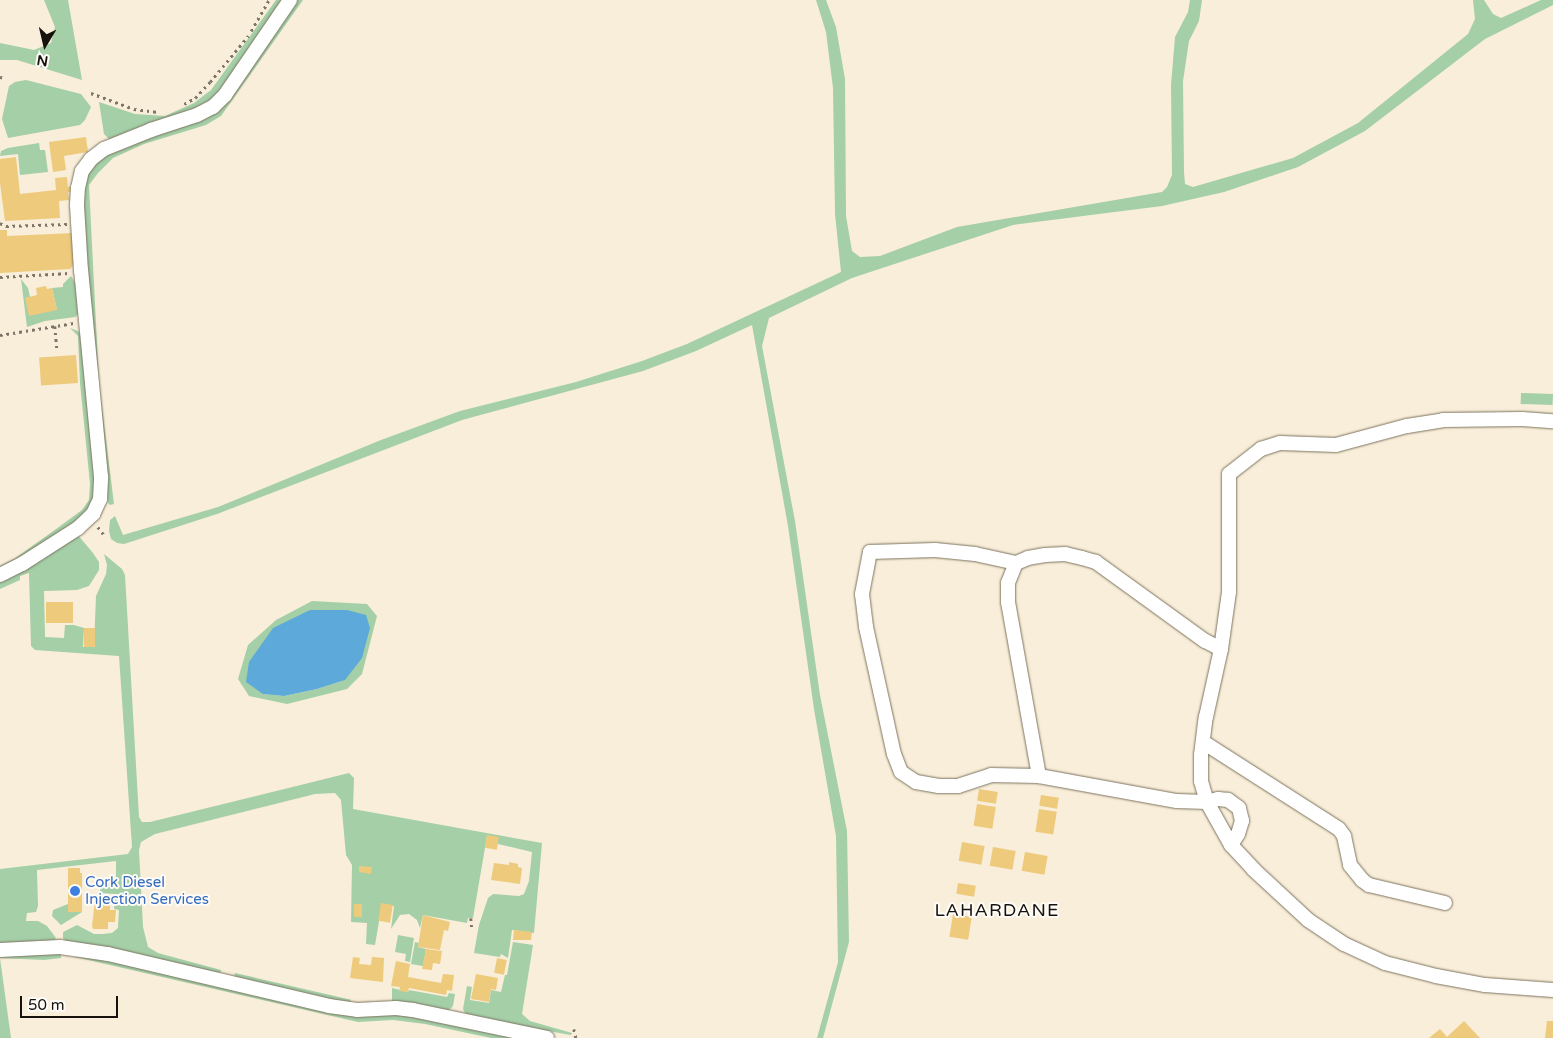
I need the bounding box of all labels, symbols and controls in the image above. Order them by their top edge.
north arrow [20,20,70,70]
text: N [36,51,49,70]
place label: Cork Diesel Injection Services [85,873,209,908]
marker: Cork Diesel Injection Services [69,885,81,897]
district label: LAHARDANE [933,899,1061,921]
scale bar [22,986,120,1018]
text: 50 m [28,996,65,1014]

